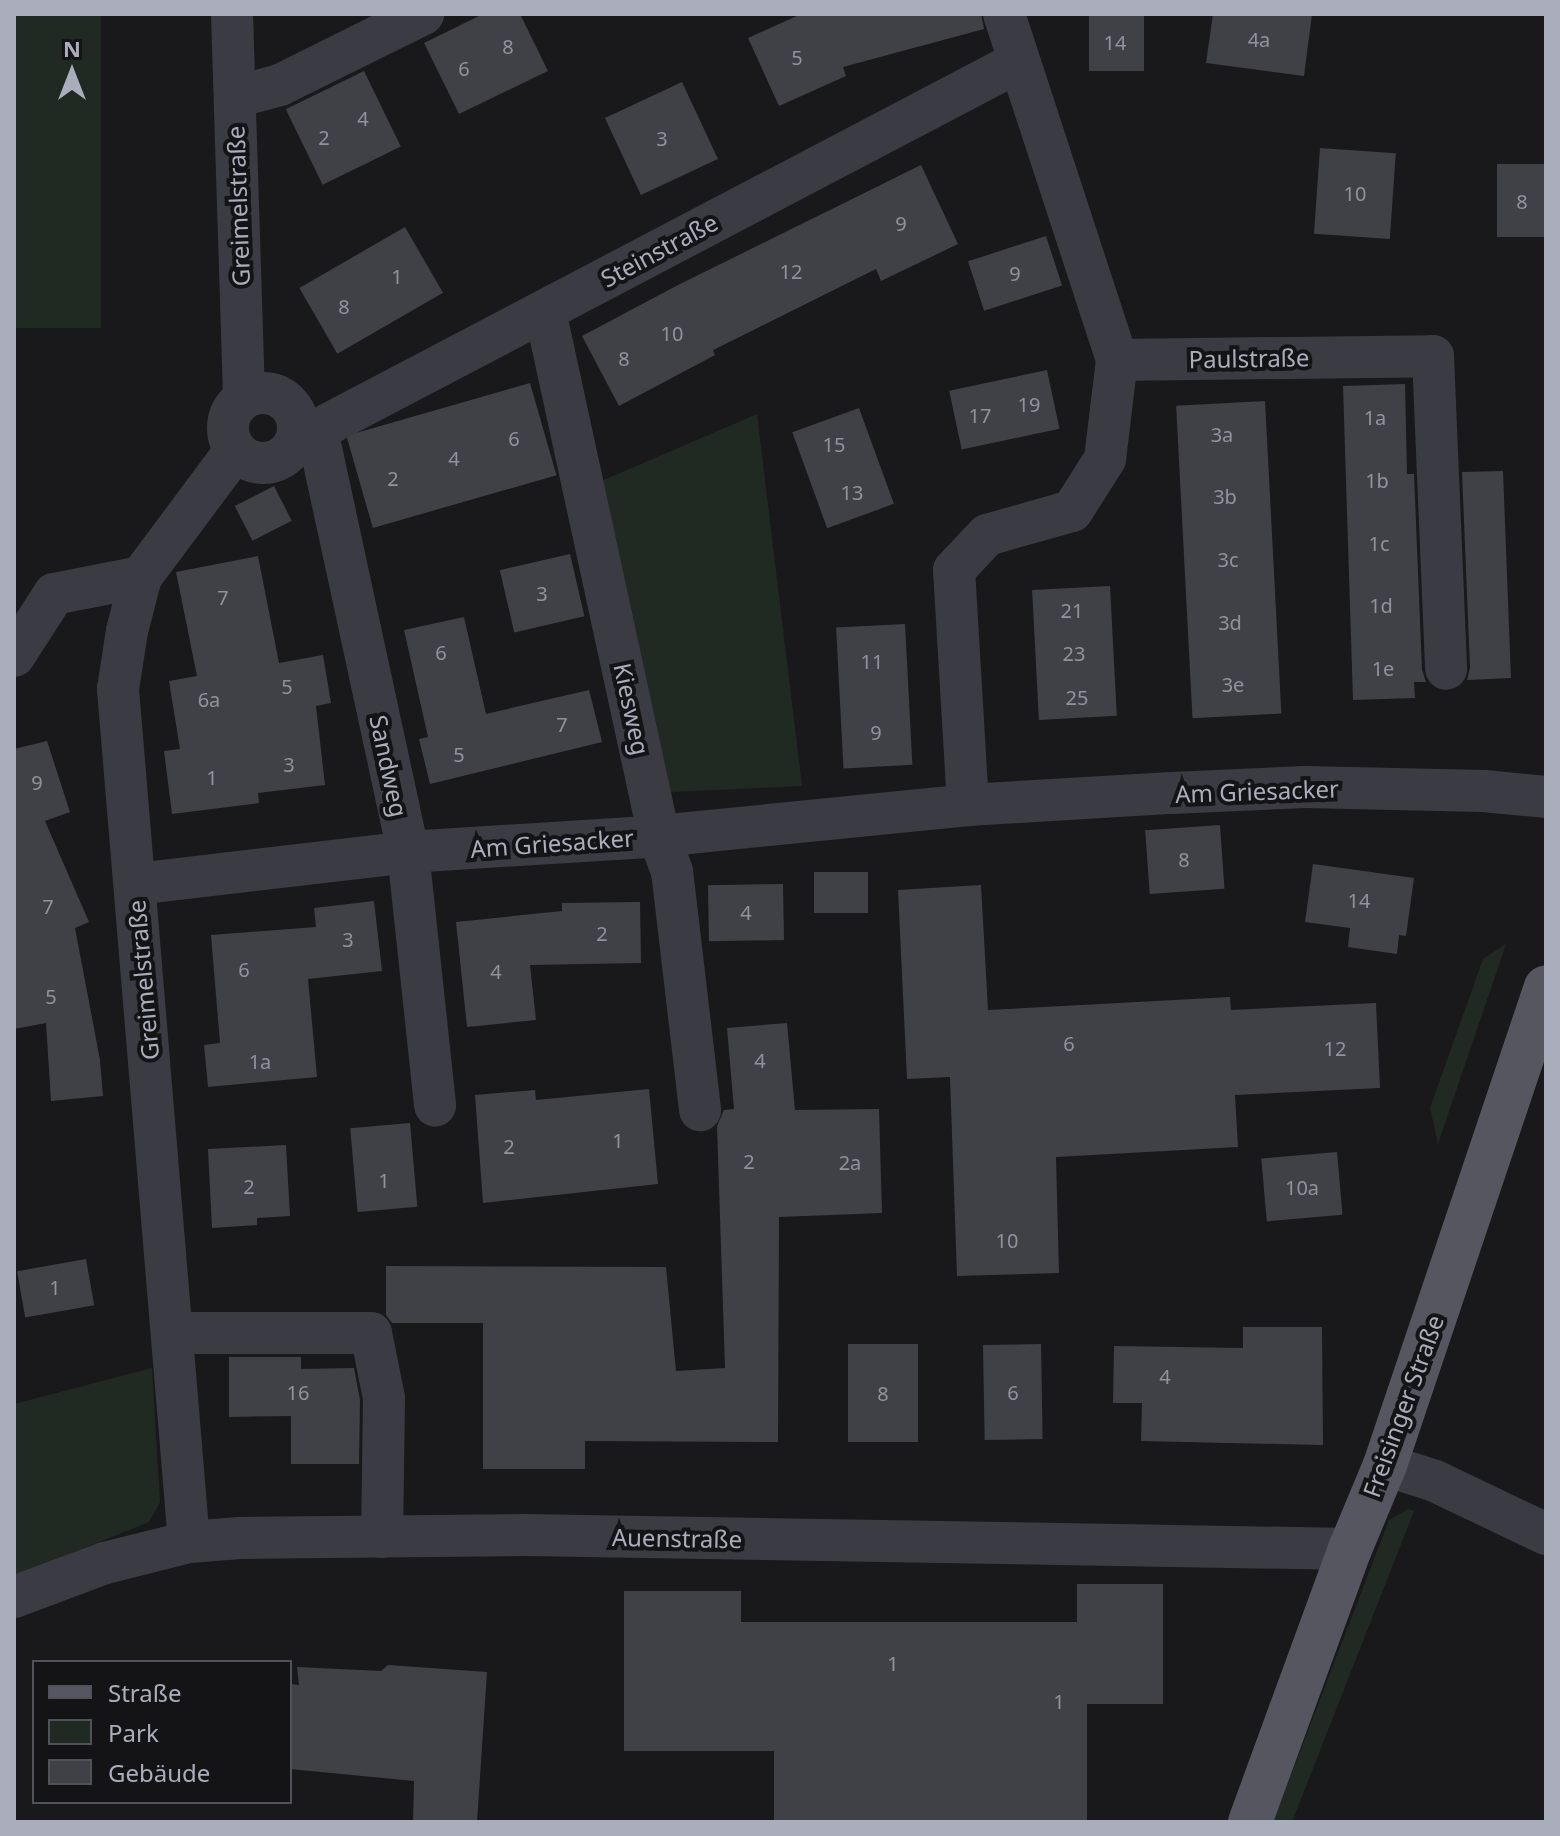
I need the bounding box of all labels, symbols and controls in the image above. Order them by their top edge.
house number: 4a [1248,27,1270,51]
house number: 14 [1104,30,1126,54]
north arrow [32,32,112,112]
text: N [63,33,81,63]
house number: 8 [502,34,514,58]
house number: 5 [791,45,803,69]
house number: 6 [458,56,470,80]
house number: 4 [357,106,369,130]
street label: Greimelstraße [221,125,255,287]
house number: 2 [318,125,330,149]
house number: 3 [656,126,668,150]
house number: 10 [1344,181,1366,205]
house number: 8 [1516,189,1528,213]
street label: Steinstraße [596,207,722,293]
house number: 9 [895,211,907,235]
house number: 12 [780,259,802,283]
house number: 9 [1009,261,1021,285]
house number: 1 [391,264,403,288]
house number: 8 [338,294,350,318]
house number: 10 [661,321,683,345]
street label: Paulstraße [1188,343,1310,373]
house number: 8 [618,346,630,370]
house number: 19 [1018,392,1040,416]
house number: 17 [969,403,991,427]
house number: 1a [1364,405,1386,429]
house number: 3a [1211,422,1233,446]
house number: 6 [508,426,520,450]
house number: 15 [823,432,845,456]
house number: 4 [448,446,460,470]
house number: 2 [387,466,399,490]
house number: 1b [1365,468,1389,492]
house number: 13 [841,480,863,504]
house number: 3b [1213,484,1237,508]
house number: 1c [1368,531,1390,555]
house number: 3c [1217,547,1239,571]
house number: 3 [536,581,548,605]
house number: 7 [217,585,229,609]
house number: 1d [1369,593,1393,617]
house number: 21 [1061,598,1083,622]
house number: 3d [1218,610,1242,634]
house number: 6 [435,640,447,664]
house number: 23 [1063,641,1085,665]
house number: 11 [861,649,883,673]
house number: 1e [1372,656,1394,680]
street label: Kiesweg [608,660,656,758]
house number: 3e [1222,672,1244,696]
house number: 5 [281,674,293,698]
house number: 25 [1066,685,1088,709]
house number: 6a [198,687,220,711]
street label: Sandweg [364,712,414,820]
house number: 7 [556,712,568,736]
house number: 9 [870,720,882,744]
house number: 5 [453,742,465,766]
house number: 3 [283,752,295,776]
house number: 1 [206,765,218,789]
house number: 9 [31,770,43,794]
street label: Am Griesacker [1175,774,1339,808]
street label: Am Griesacker [469,823,635,863]
house number: 8 [1178,847,1190,871]
house number: 14 [1348,888,1370,912]
house number: 7 [42,894,54,918]
street label: Greimelstraße [122,899,164,1061]
house number: 4 [740,900,752,924]
house number: 2 [596,921,608,945]
house number: 3 [342,927,354,951]
house number: 6 [238,957,250,981]
house number: 4 [490,959,502,983]
house number: 5 [45,984,57,1008]
house number: 6 [1063,1031,1075,1055]
house number: 12 [1324,1036,1346,1060]
house number: 4 [754,1048,766,1072]
house number: 1a [249,1049,271,1073]
house number: 1 [612,1128,624,1152]
house number: 2 [503,1134,515,1158]
house number: 2 [743,1149,755,1173]
house number: 2a [839,1150,861,1174]
house number: 1 [378,1168,390,1192]
house number: 2 [243,1174,255,1198]
house number: 10a [1285,1175,1319,1199]
house number: 10 [996,1228,1018,1252]
house number: 1 [49,1275,61,1299]
street label: Freisinger Straße [1357,1311,1449,1501]
house number: 4 [1159,1364,1171,1388]
house number: 16 [287,1380,309,1404]
house number: 6 [1007,1380,1019,1404]
house number: 8 [877,1381,889,1405]
street label: Auenstraße [612,1522,742,1554]
house number: 1 [887,1651,899,1675]
legend [32,1660,292,1804]
text: Straße [108,1676,181,1709]
house number: 1 [1053,1689,1065,1713]
text: Park [108,1716,159,1749]
text: Gebäude [108,1756,210,1789]

